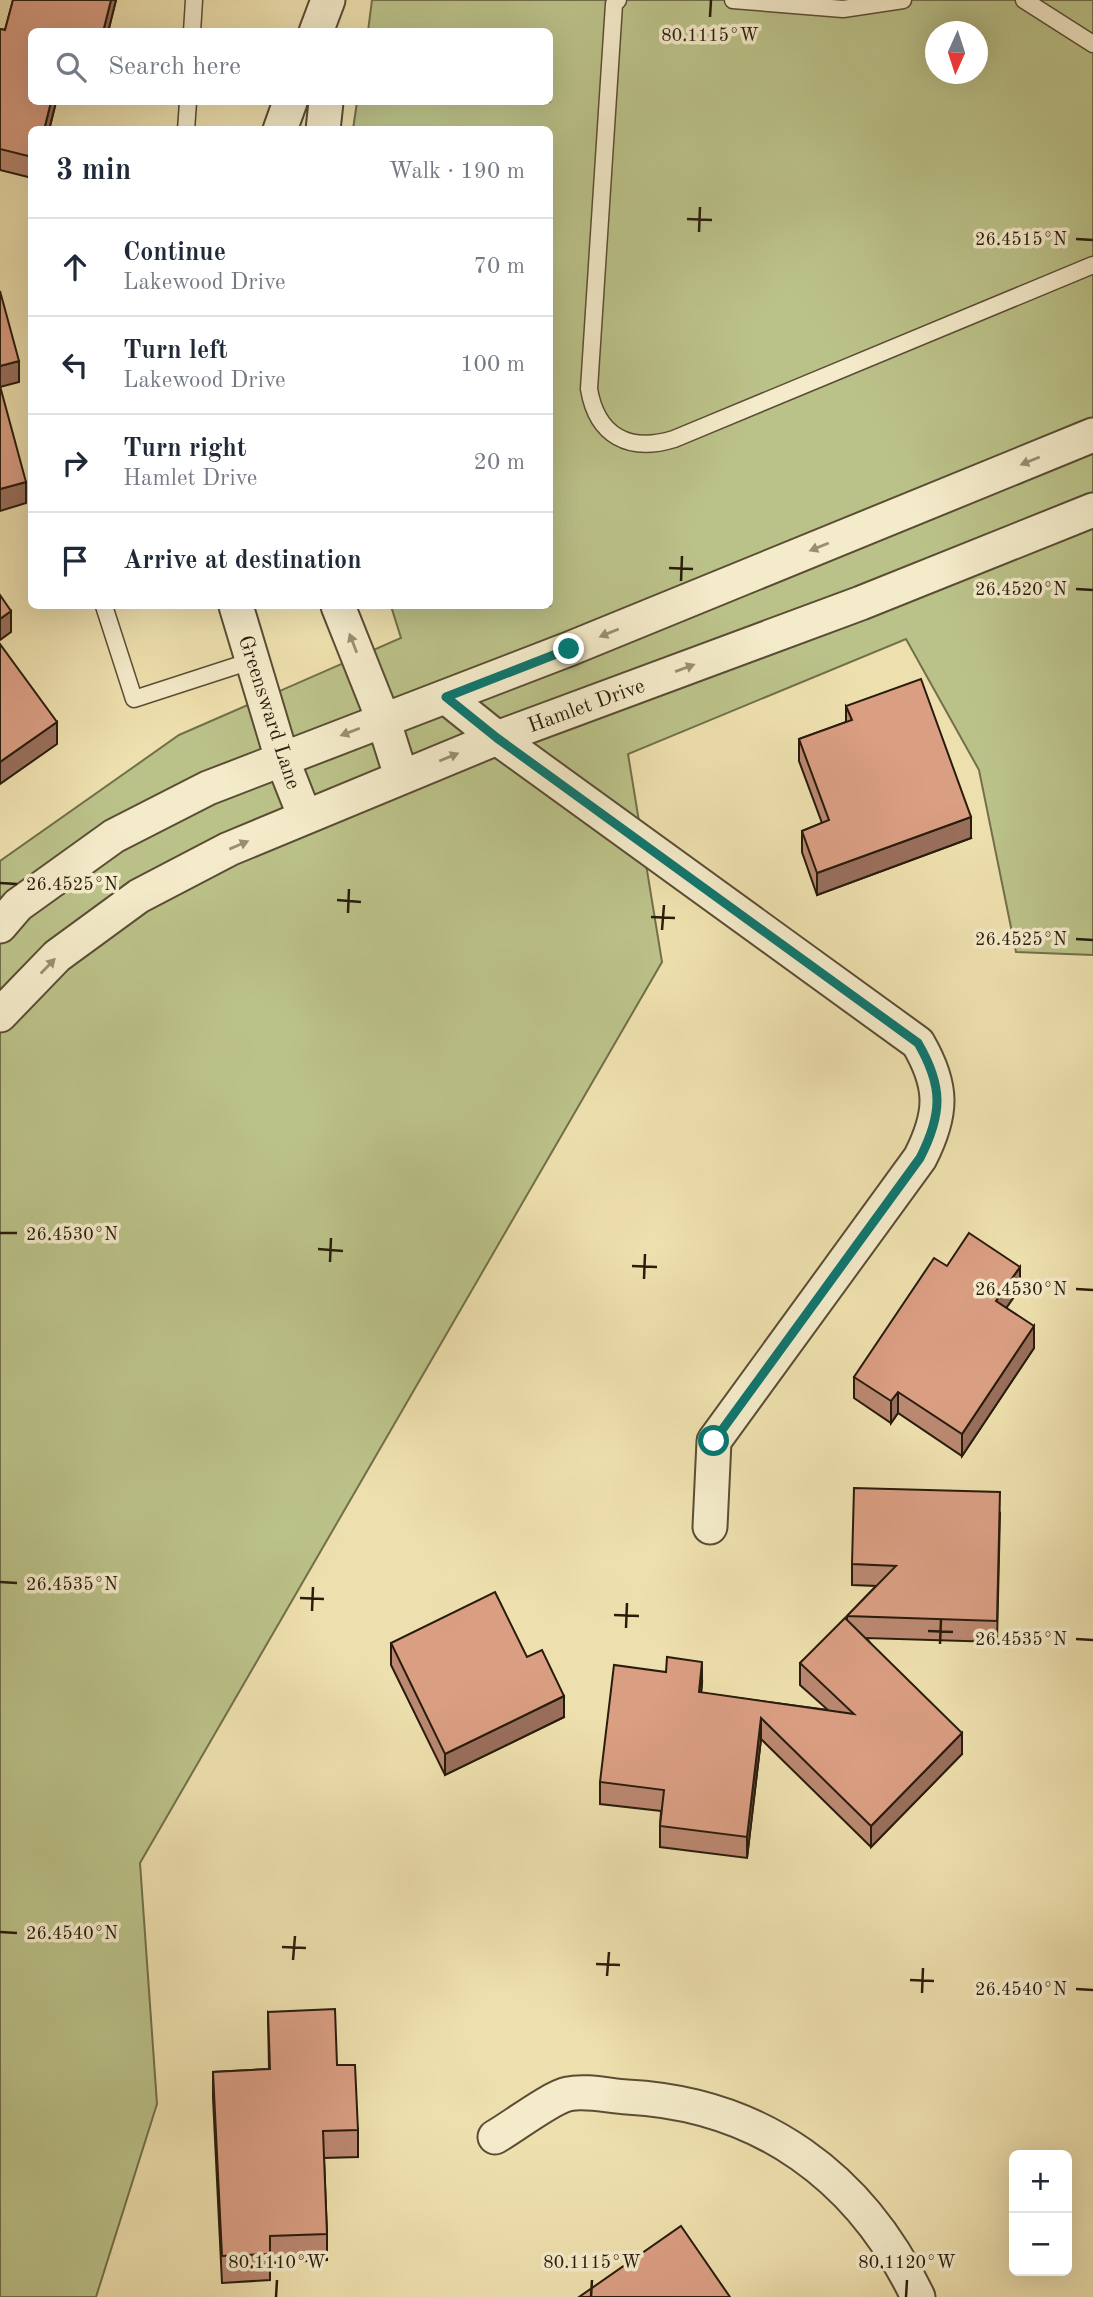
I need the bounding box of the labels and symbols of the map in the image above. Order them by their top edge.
north arrow [925,21,988,84]
text: 80.1115°W [661,27,759,45]
text: 26.4515°N [975,231,1067,249]
one-way arrow [1019,456,1040,467]
one-way arrow [809,542,830,553]
text: 26.4520°N [975,581,1067,599]
one-way arrow [598,628,619,639]
one-way arrow [347,632,358,653]
street label: Greensward Lane [234,633,303,792]
route end [553,633,584,664]
one-way arrow [674,663,695,674]
street label: Hamlet Drive [525,676,648,737]
one-way arrow [340,727,361,738]
one-way arrow [438,752,459,763]
one-way arrow [229,839,250,850]
text: 26.4525°N [26,876,118,894]
text: 26.4525°N [975,931,1067,949]
one-way arrow [39,958,55,975]
text: 26.4530°N [26,1226,118,1244]
text: 26.4530°N [975,1281,1067,1299]
route start [698,1425,729,1456]
text: 26.4535°N [26,1576,118,1594]
text: 26.4535°N [975,1631,1067,1649]
text: 26.4540°N [26,1925,118,1943]
text: 26.4540°N [975,1981,1067,1999]
text: 80.1110°W [228,2254,326,2272]
text: 80.1115°W [543,2254,641,2272]
text: 80.1120°W [858,2254,956,2272]

